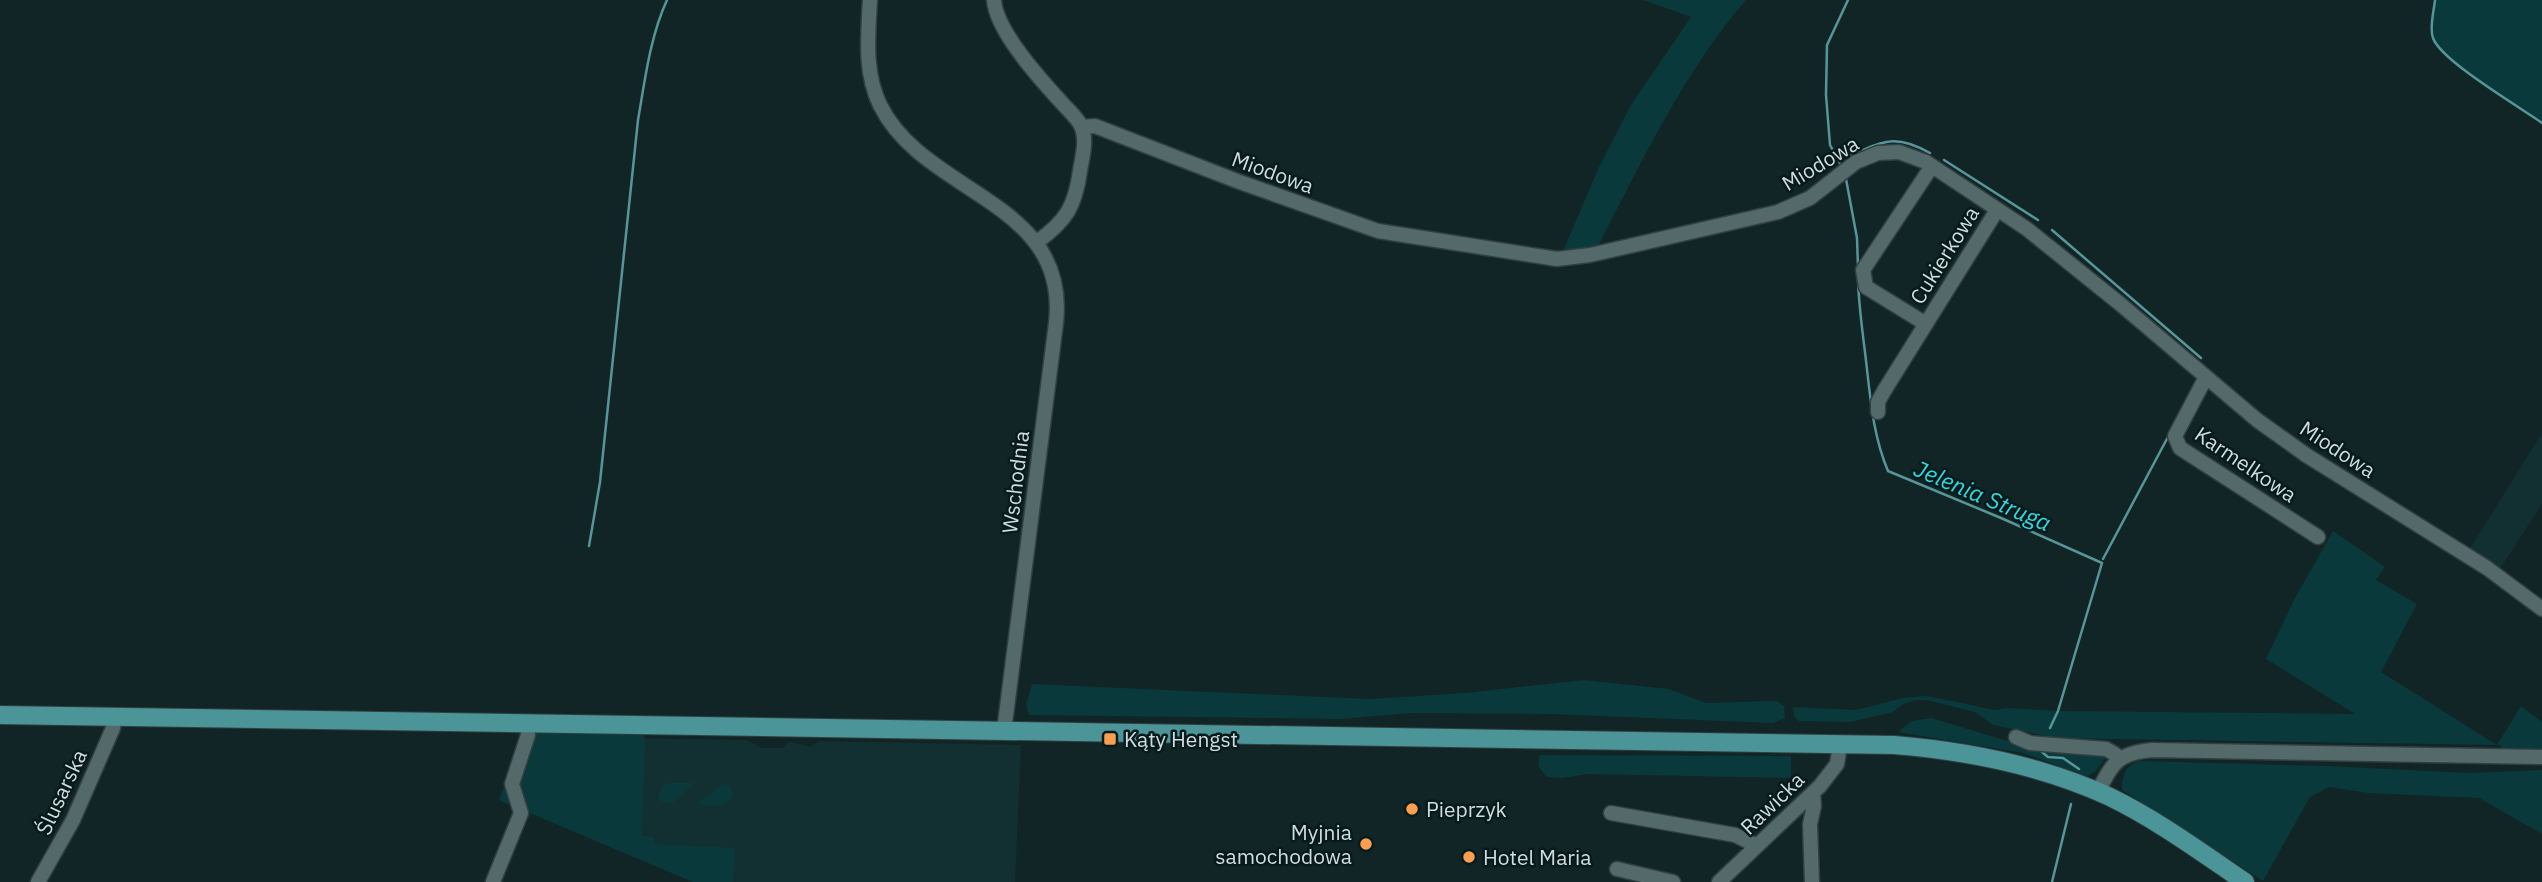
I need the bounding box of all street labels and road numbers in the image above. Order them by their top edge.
street label: Miodowa [1776,129,1864,197]
street label: Miodowa [1228,144,1318,200]
street label: Cukierkowa [1903,201,1985,309]
street label: Miodowa [2295,414,2381,484]
street label: Karmelkowa [2190,420,2302,508]
street label: Wschodnia [995,429,1035,535]
street label: Ślusarska [29,745,93,839]
street label: Rawicka [1734,766,1810,840]

